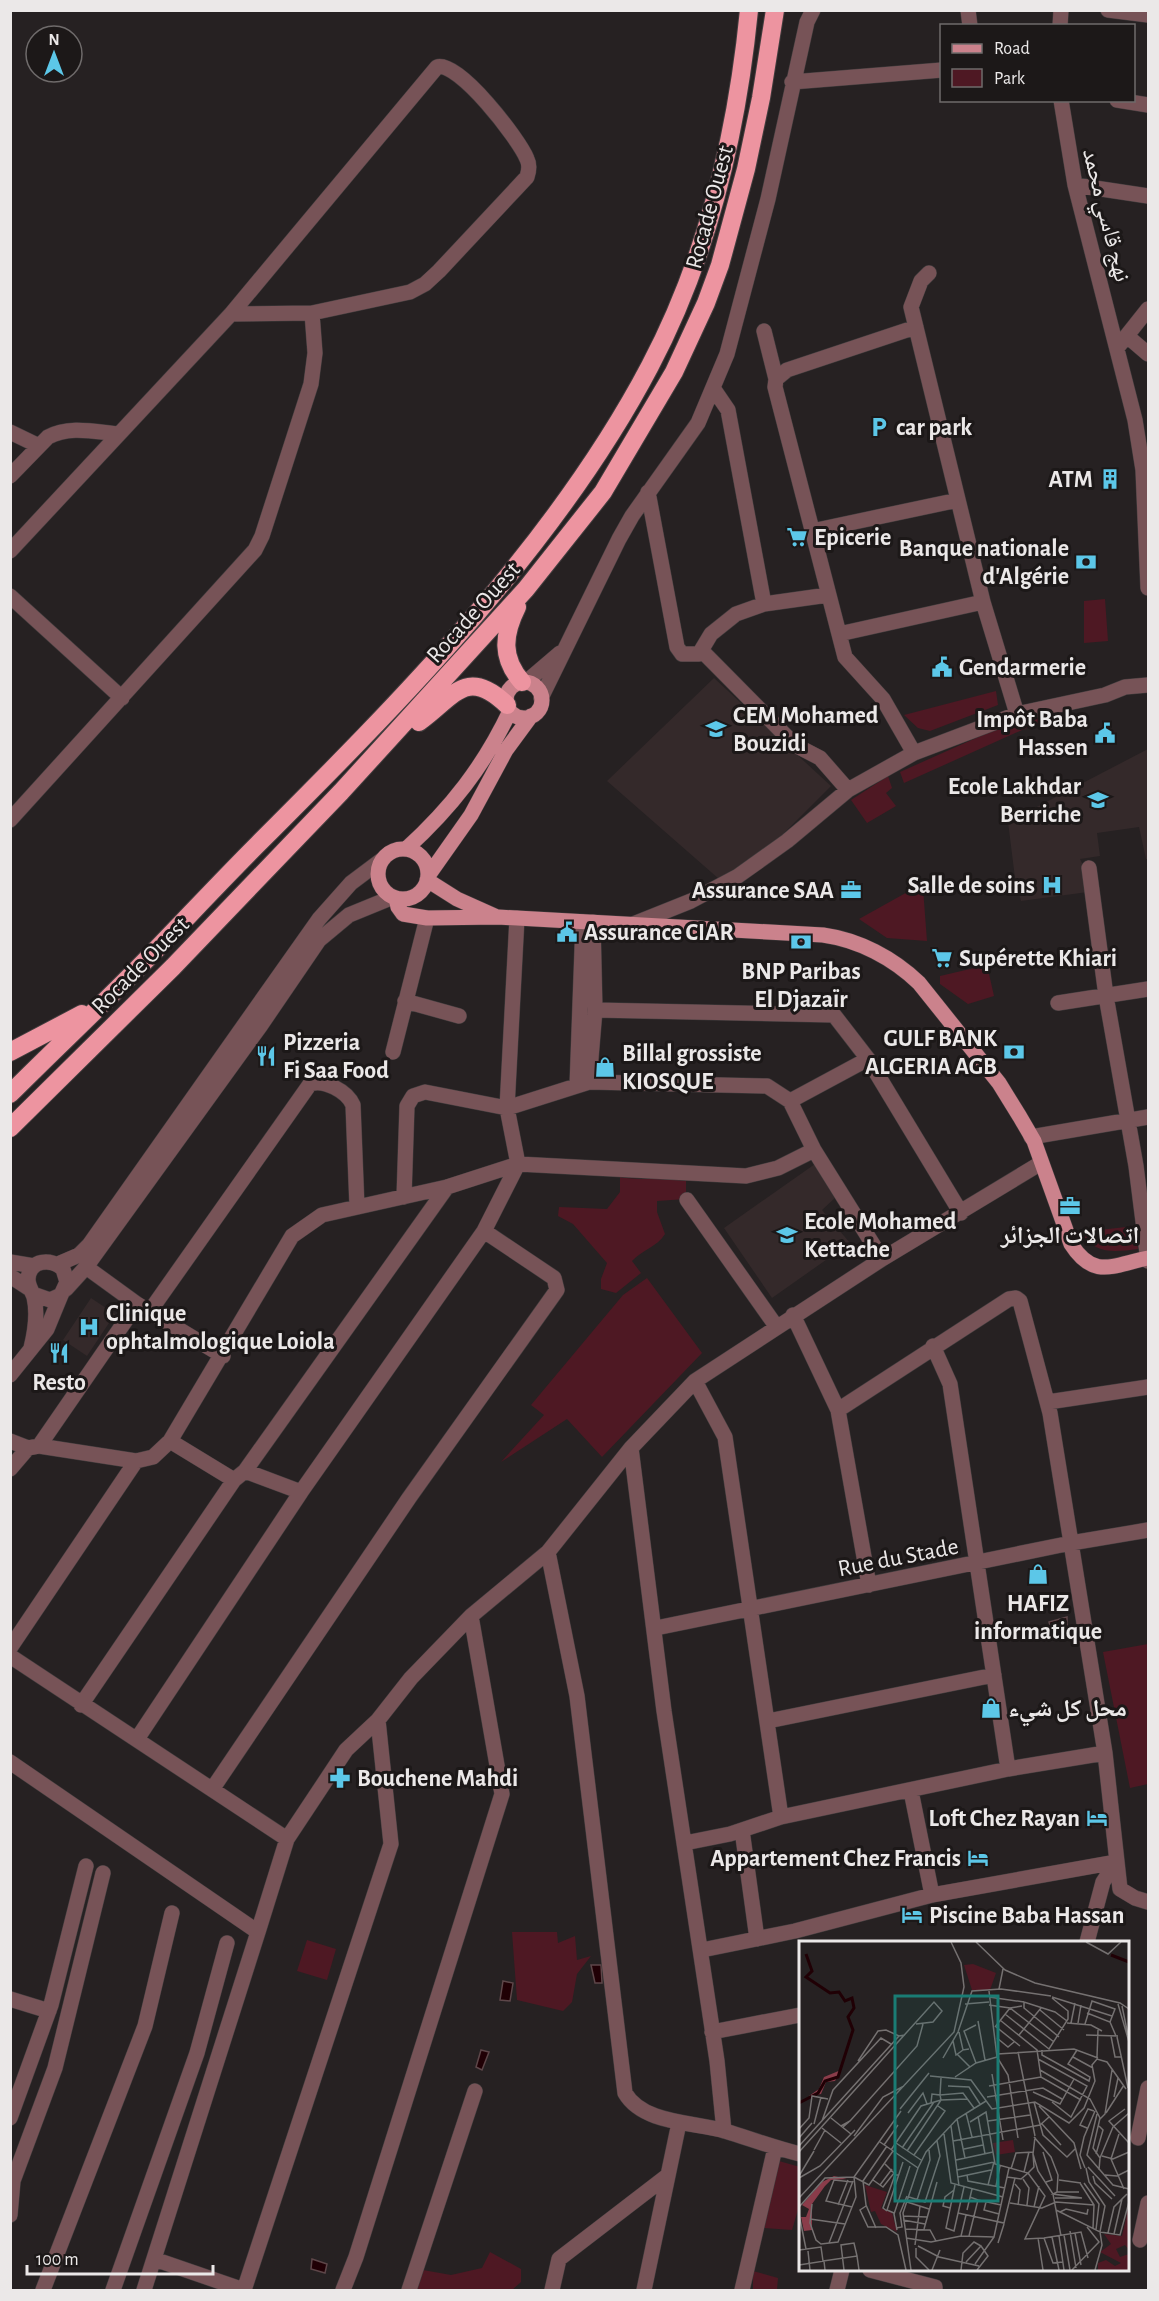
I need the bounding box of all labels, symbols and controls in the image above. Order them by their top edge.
north arrow [24,24,84,84]
legend [940,24,1135,102]
text: N [48,32,60,48]
text: Road [994,40,1030,58]
text: Park [994,70,1026,88]
street label: Rocade Ouest [682,143,738,272]
street label: نهج قاسي محمد [1072,146,1134,286]
parking icon: car park [867,415,891,439]
place label: car park [896,416,972,440]
building icon: ATM [1098,467,1122,491]
place label: ATM [1049,468,1093,492]
supermarket icon: Epicerie [785,525,809,549]
place label: Epicerie [814,526,891,550]
place label: Banque nationale d'Algérie [899,537,1069,589]
bank icon: Banque nationale d'Algérie [1074,550,1098,574]
street label: Rocade Ouest [422,557,525,668]
public building icon: Gendarmerie [930,655,954,679]
place label: Gendarmerie [959,656,1086,680]
place label: CEM Mohamed Bouzidi [733,704,879,756]
place label: Impôt Baba Hassen [976,708,1088,760]
school or university icon: CEM Mohamed Bouzidi [704,717,728,741]
public building icon: Impôt Baba Hassen [1093,721,1117,745]
place label: Ecole Lakhdar Berriche [948,775,1082,827]
school or university icon: Ecole Lakhdar Berriche [1086,788,1110,812]
hospital icon: Salle de soins [1040,873,1064,897]
place label: Salle de soins [907,874,1035,898]
office icon: Assurance SAA [839,878,863,902]
place label: Assurance SAA [692,879,835,903]
street label: Rocade Ouest [87,912,194,1019]
public building icon: Assurance CIAR [555,920,579,944]
place label: Assurance CIAR [584,921,734,945]
bank icon: BNP Paribas El Djazaïr [789,930,813,954]
supermarket icon: Supérette Khiari [930,946,954,970]
place label: Supérette Khiari [959,947,1117,971]
place label: BNP Paribas El Djazaïr [741,960,861,1012]
place label: GULF BANK ALGERIA AGB [865,1027,998,1079]
place label: Pizzeria Fi Saa Food [283,1031,389,1083]
bank icon: GULF BANK ALGERIA AGB [1002,1040,1026,1064]
place label: Billal grossiste KIOSQUE [622,1042,762,1094]
restaurant icon: Pizzeria Fi Saa Food [254,1044,278,1068]
shop icon: Billal grossiste KIOSQUE [593,1055,617,1079]
office icon: اتصالات الجزائر [1058,1194,1082,1218]
place label: Ecole Mohamed Kettache [804,1210,957,1262]
school or university icon: Ecole Mohamed Kettache [775,1223,799,1247]
place label: اتصالات الجزائر [1000,1224,1139,1248]
place label: Clinique ophtalmologique Loiola [106,1302,335,1354]
hospital icon: Clinique ophtalmologique Loiola [77,1315,101,1339]
restaurant icon: Resto [47,1341,71,1365]
place label: Resto [32,1371,86,1395]
street label: Rue du Stade [836,1535,960,1581]
shop icon: HAFIZ informatique [1026,1562,1050,1586]
place label: HAFIZ informatique [974,1592,1102,1644]
shop icon: محل كل شيء [979,1696,1003,1720]
place label: محل كل شيء [1008,1697,1127,1727]
pharmacy icon: Bouchene Mahdi [328,1766,352,1790]
place label: Bouchene Mahdi [357,1767,518,1791]
hotel icon: Loft Chez Rayan [1085,1806,1109,1830]
place label: Loft Chez Rayan [929,1807,1080,1831]
hotel icon: Appartement Chez Francis [966,1846,990,1870]
place label: Appartement Chez Francis [710,1847,961,1871]
hotel icon: Piscine Baba Hassan [900,1903,924,1927]
place label: Piscine Baba Hassan [929,1904,1124,1928]
inset map [799,1941,1129,2271]
scale bar [27,2238,213,2276]
text: 100 m [36,2251,79,2269]

